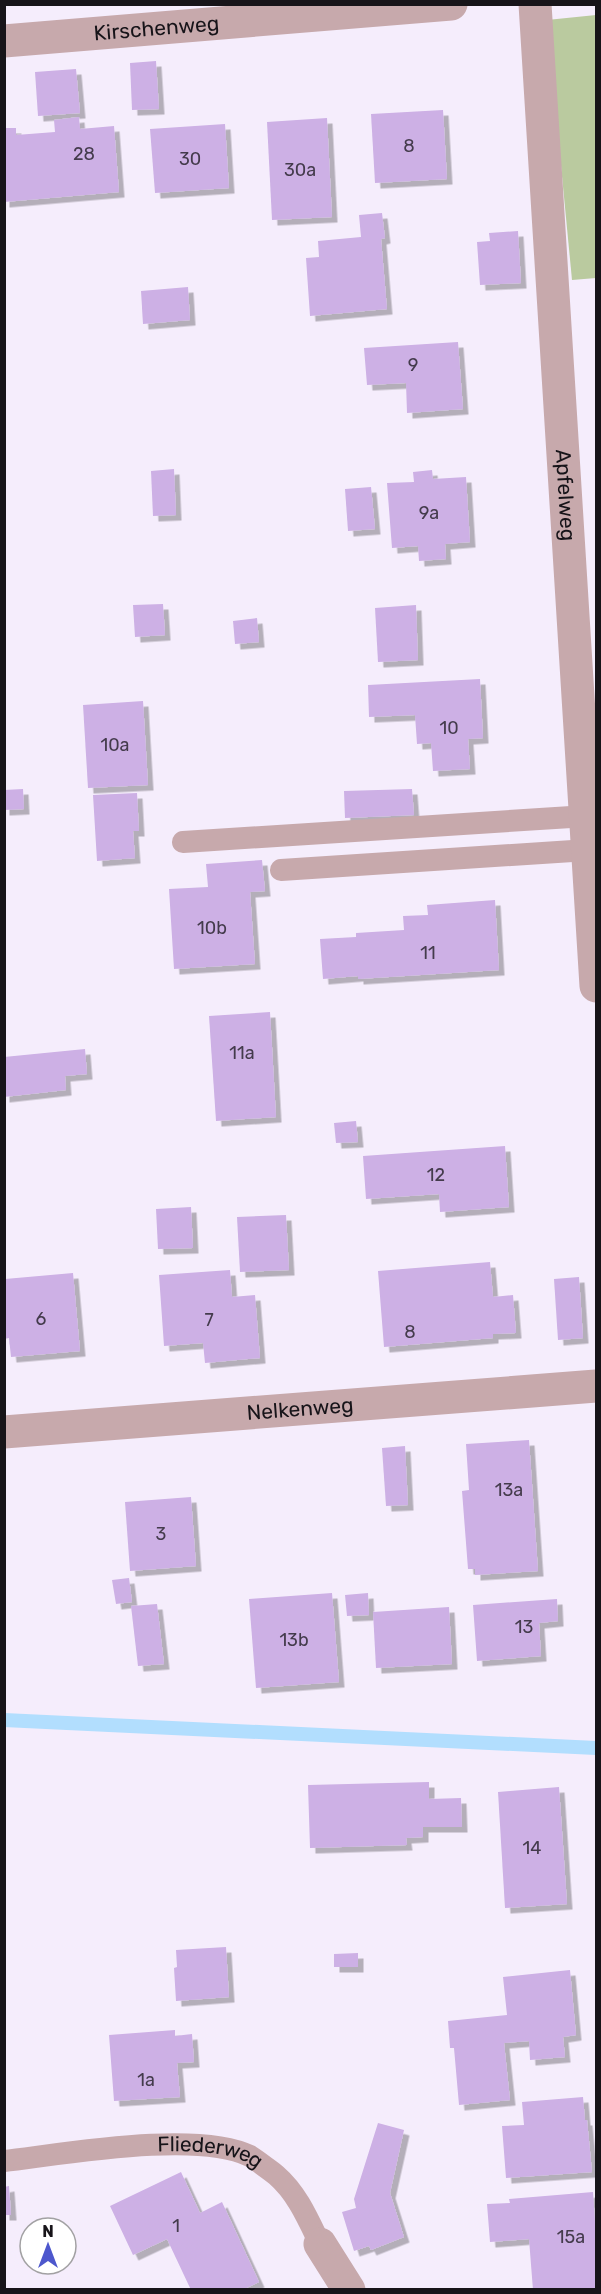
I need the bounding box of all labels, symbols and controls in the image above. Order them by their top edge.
street label: Kirschenweg [93,10,220,46]
house number: 8 [403,135,415,157]
house number: 28 [73,143,95,165]
house number: 30 [179,148,201,170]
house number: 30a [284,159,316,181]
house number: 9 [408,354,418,376]
street label: Apfelweg [551,448,581,542]
house number: 9a [419,502,439,524]
house number: 10 [439,717,459,739]
house number: 10a [100,734,130,756]
house number: 10b [197,917,227,939]
house number: 11 [420,942,436,964]
house number: 11a [229,1042,255,1064]
house number: 12 [427,1164,445,1186]
house number: 6 [36,1308,47,1330]
house number: 7 [204,1309,214,1331]
house number: 8 [404,1321,416,1343]
street label: Nelkenweg [246,1392,354,1425]
house number: 13a [495,1479,523,1501]
house number: 3 [156,1523,166,1545]
house number: 13 [515,1616,533,1638]
house number: 13b [279,1629,309,1651]
house number: 14 [523,1837,541,1859]
house number: 1a [137,2069,155,2091]
street label: Fliederweg [157,2131,268,2173]
house number: 1 [172,2215,180,2237]
north arrow [18,2216,78,2276]
text: N [42,2222,54,2241]
house number: 15a [557,2226,585,2248]

